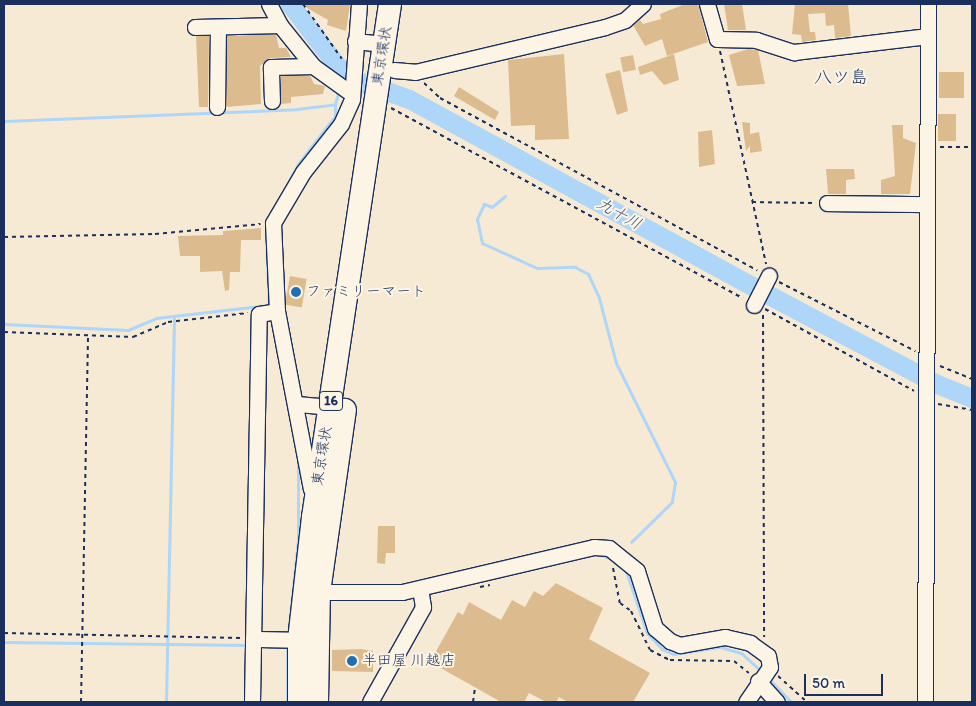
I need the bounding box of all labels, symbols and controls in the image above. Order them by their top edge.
street label: 東京環状 [368,25,396,87]
district label: 八ツ島 [814,66,868,88]
water label: 九十川 [593,194,645,234]
place label: ファミリーマート [306,283,426,301]
marker: ファミリーマート [290,286,302,298]
road number: 16 [318,390,344,412]
street label: 東京環状 [308,425,336,487]
place label: 半田屋 川越店 [362,652,455,670]
marker: 半田屋 川越店 [346,655,358,667]
scale bar [806,664,885,696]
text: 50 m [812,674,845,692]

